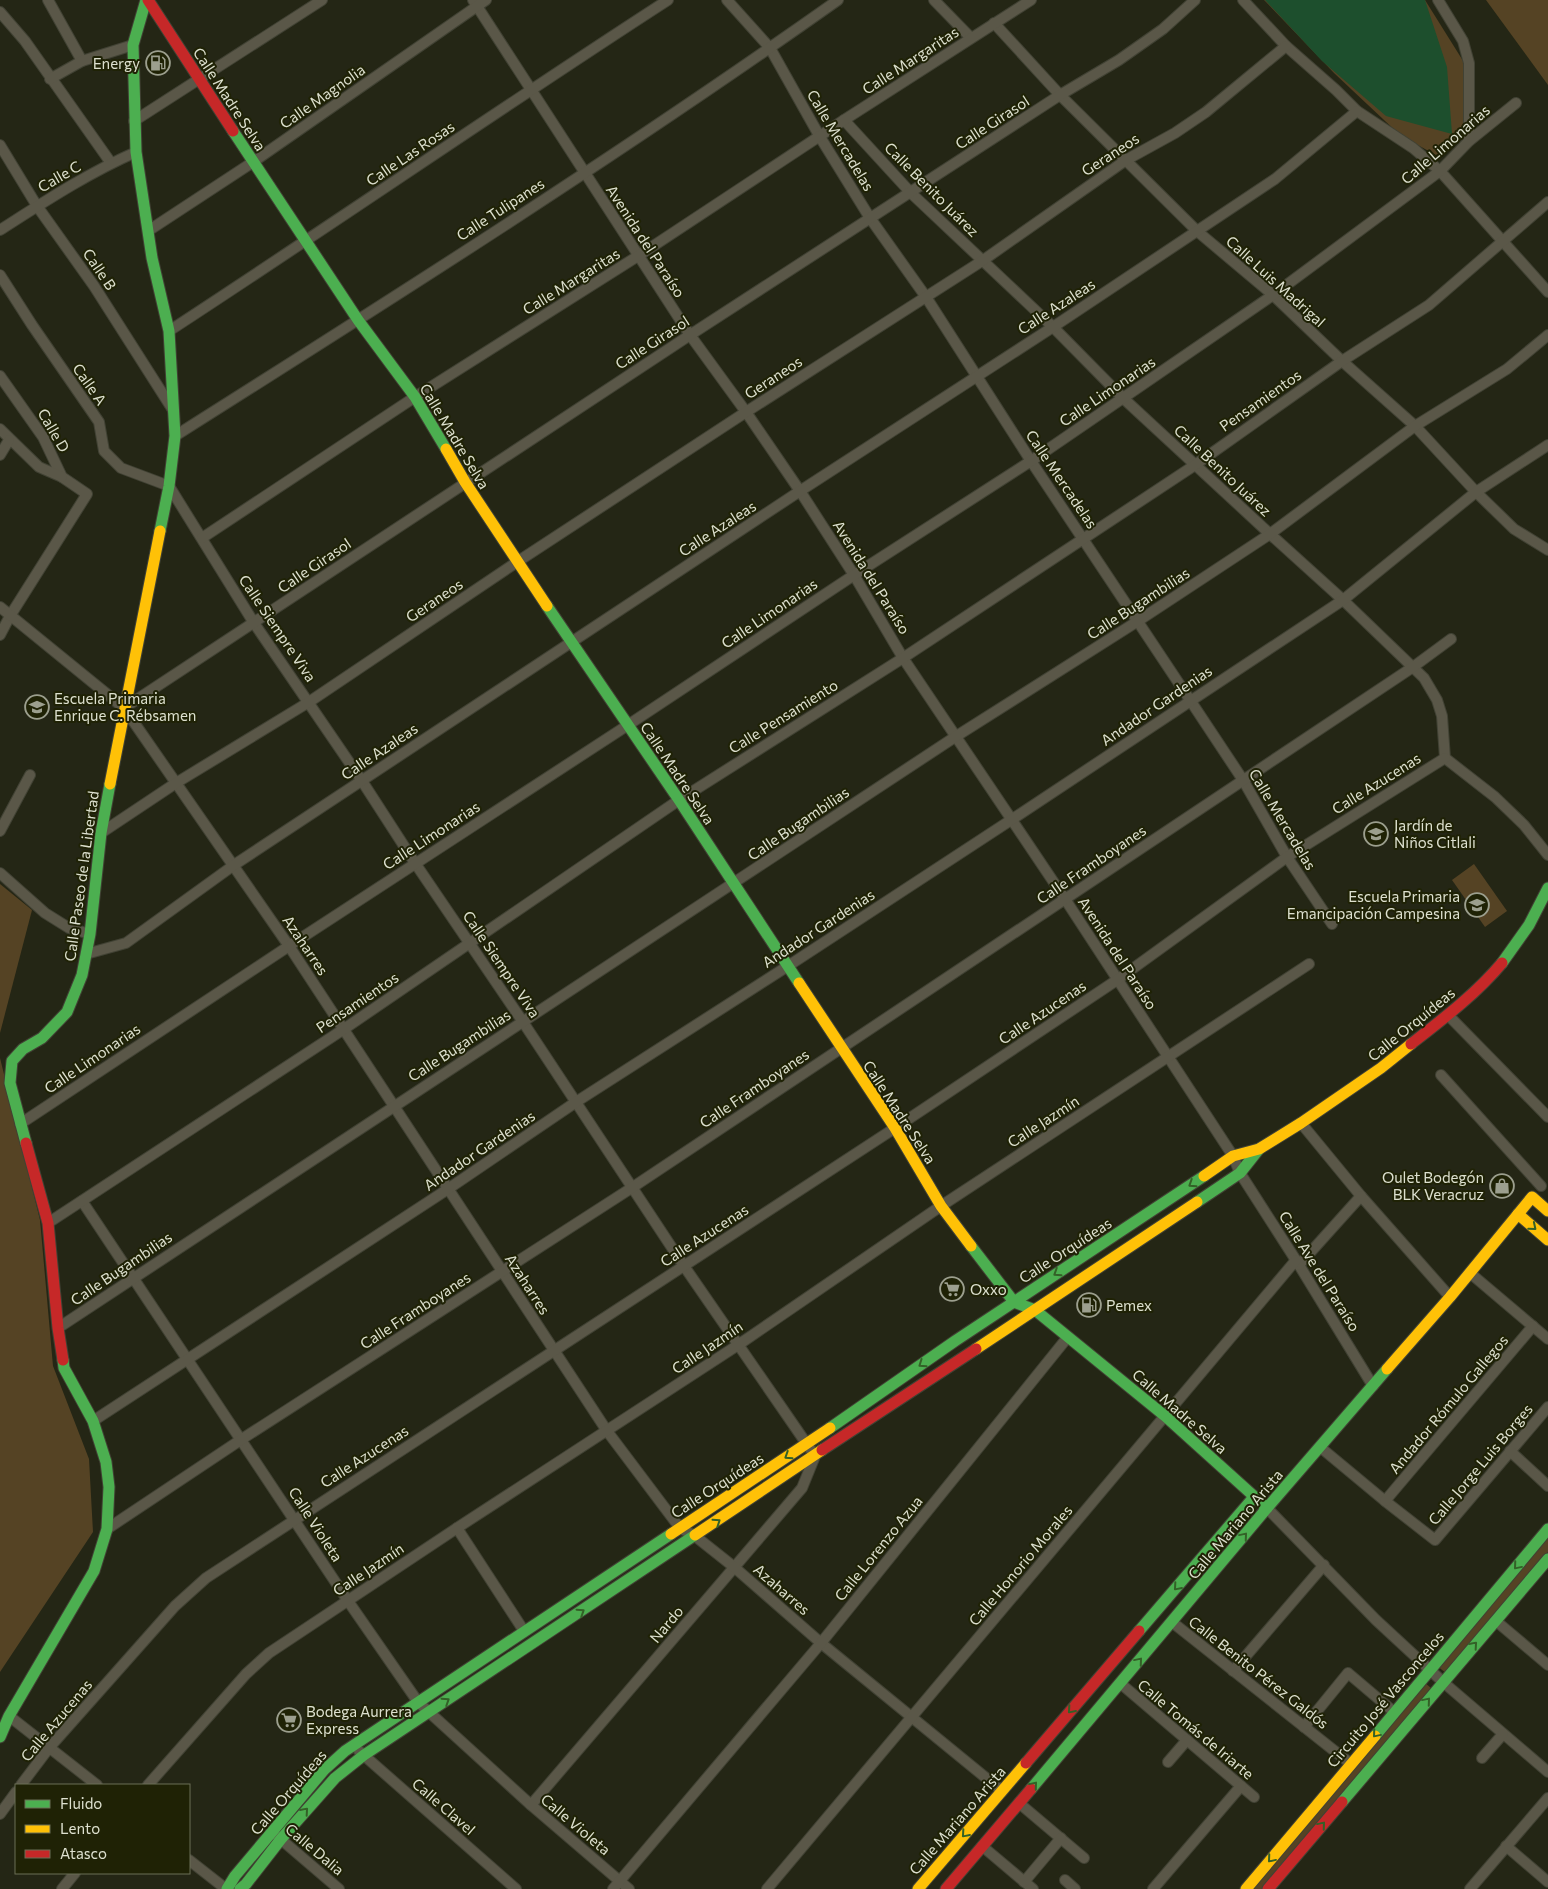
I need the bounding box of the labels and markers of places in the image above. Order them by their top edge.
fuel station icon: Energy [145,50,171,76]
place label: Energy [93,54,140,72]
place label: Escuela Primaria Enrique C. Rébsamen [54,689,196,724]
school or university icon: Escuela Primaria Enrique C. Rébsamen [24,694,50,720]
place label: Jardín de Niños Citlali [1394,816,1476,851]
school or university icon: Jardín de Niños Citlali [1363,821,1389,847]
place label: Escuela Primaria Emancipación Campesina [1287,887,1460,922]
school or university icon: Escuela Primaria Emancipación Campesina [1464,892,1490,918]
place label: Oulet Bodegón BLK Veracruz [1382,1168,1484,1203]
shop icon: Oulet Bodegón BLK Veracruz [1489,1173,1515,1199]
supermarket icon: Oxxo [939,1276,965,1302]
place label: Oxxo [970,1280,1007,1298]
fuel station icon: Pemex [1076,1292,1102,1318]
place label: Pemex [1106,1296,1152,1314]
place label: Bodega Aurrera Express [306,1702,412,1737]
supermarket icon: Bodega Aurrera Express [276,1707,302,1733]

